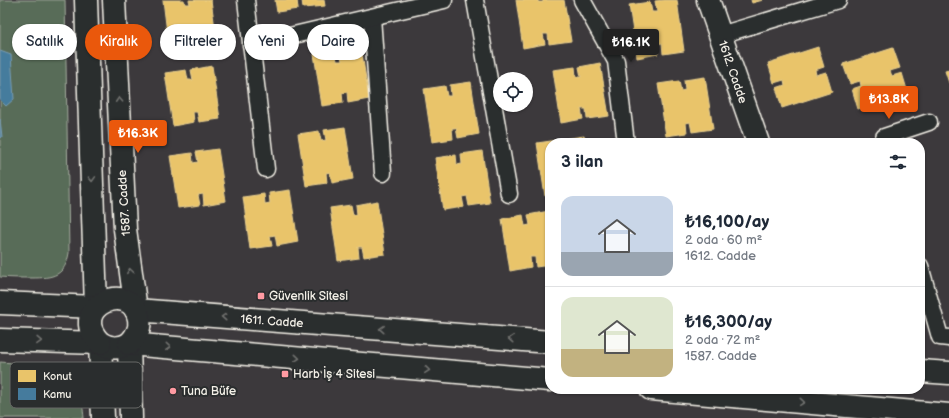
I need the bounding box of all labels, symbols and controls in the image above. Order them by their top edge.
chip: Satılık [12,24,77,60]
chip: Kiralık [85,24,152,60]
chip: Filtreler [160,24,236,60]
chip: Yeni [244,24,299,60]
chip: Daire [307,24,369,60]
pin: ₺16.1K [598,29,664,63]
text: ₺16.1K [612,34,650,50]
street label: 1612. Cadde [715,39,750,106]
map controls [493,72,533,112]
button: locate [493,72,533,112]
pin: ₺13.8K [856,86,922,120]
text: ₺13.8K [869,91,909,107]
one-way arrow [114,97,123,103]
pin: ₺16.3K [105,120,171,154]
text: ₺16.3K [118,125,158,141]
icon: filters [887,151,909,173]
text: 3 ilan [561,152,603,172]
street label: 1587. Cadde [115,169,134,237]
one-way arrow [88,176,96,182]
icon: home [593,212,641,260]
text: ₺16,100/ay [685,212,769,232]
text: 2 oda · 60 m² [685,232,762,248]
text: 1612. Cadde [685,248,756,264]
one-way arrow [126,268,135,274]
place label: Güvenlik Sitesi [269,289,348,304]
marker: Güvenlik Sitesi [256,291,266,301]
one-way arrow [221,312,227,321]
street label: 1611. Cadde [240,312,304,331]
text: ₺16,300/ay [685,312,772,332]
icon: home [593,313,641,361]
one-way arrow [378,325,385,334]
text: 2 oda · 72 m² [685,332,760,348]
one-way arrow [508,335,514,344]
one-way arrow [36,337,42,345]
one-way arrow [165,343,171,352]
text: 1587. Cadde [685,348,757,364]
one-way arrow [294,354,300,363]
legend [10,362,142,408]
one-way arrow [424,365,430,374]
place label: Harb İş 4 Sitesi [293,366,375,382]
marker: Harb İş 4 Sitesi [280,369,290,379]
text: Konut [43,370,72,383]
place label: Tuna Büfe [181,384,236,399]
marker: Tuna Büfe [168,386,178,396]
text: Kamu [43,388,71,401]
one-way arrow [799,397,805,406]

